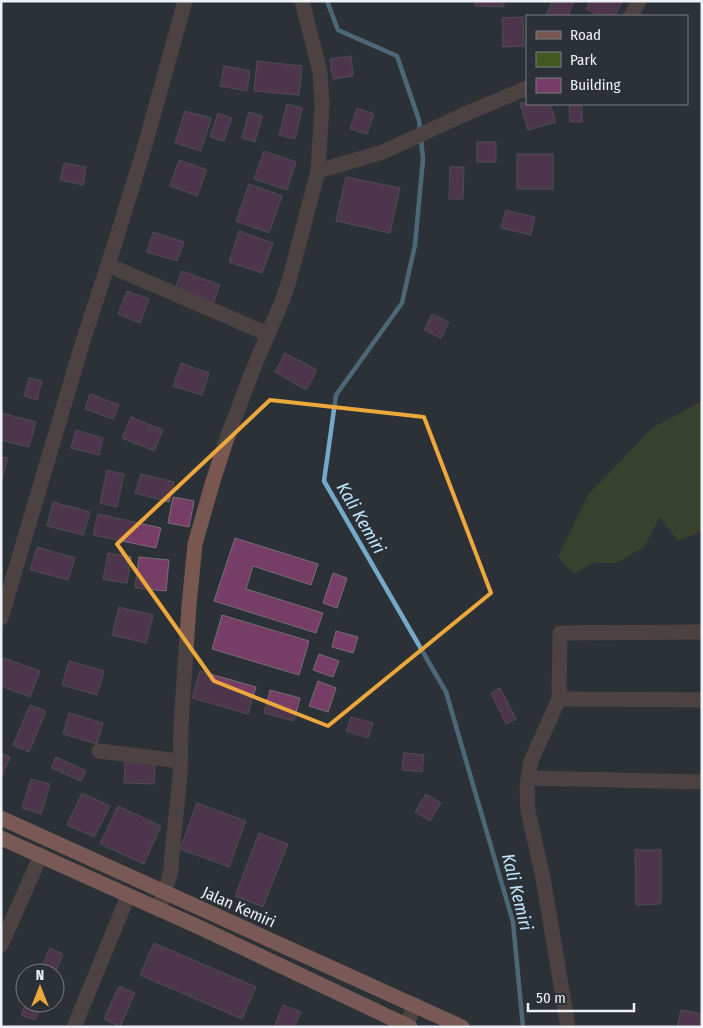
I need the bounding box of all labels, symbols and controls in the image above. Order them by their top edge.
legend [526,15,688,105]
text: Road [570,26,601,44]
text: Park [570,51,597,69]
text: Building [570,76,621,94]
water label: Kali Kemiri [332,478,390,558]
water label: Kali Kemiri [497,851,537,933]
street label: Jalan Kemiri [199,882,279,932]
north arrow [15,963,65,1013]
text: N [36,967,44,984]
scale bar [528,980,634,1012]
text: 50 m [536,989,566,1007]

